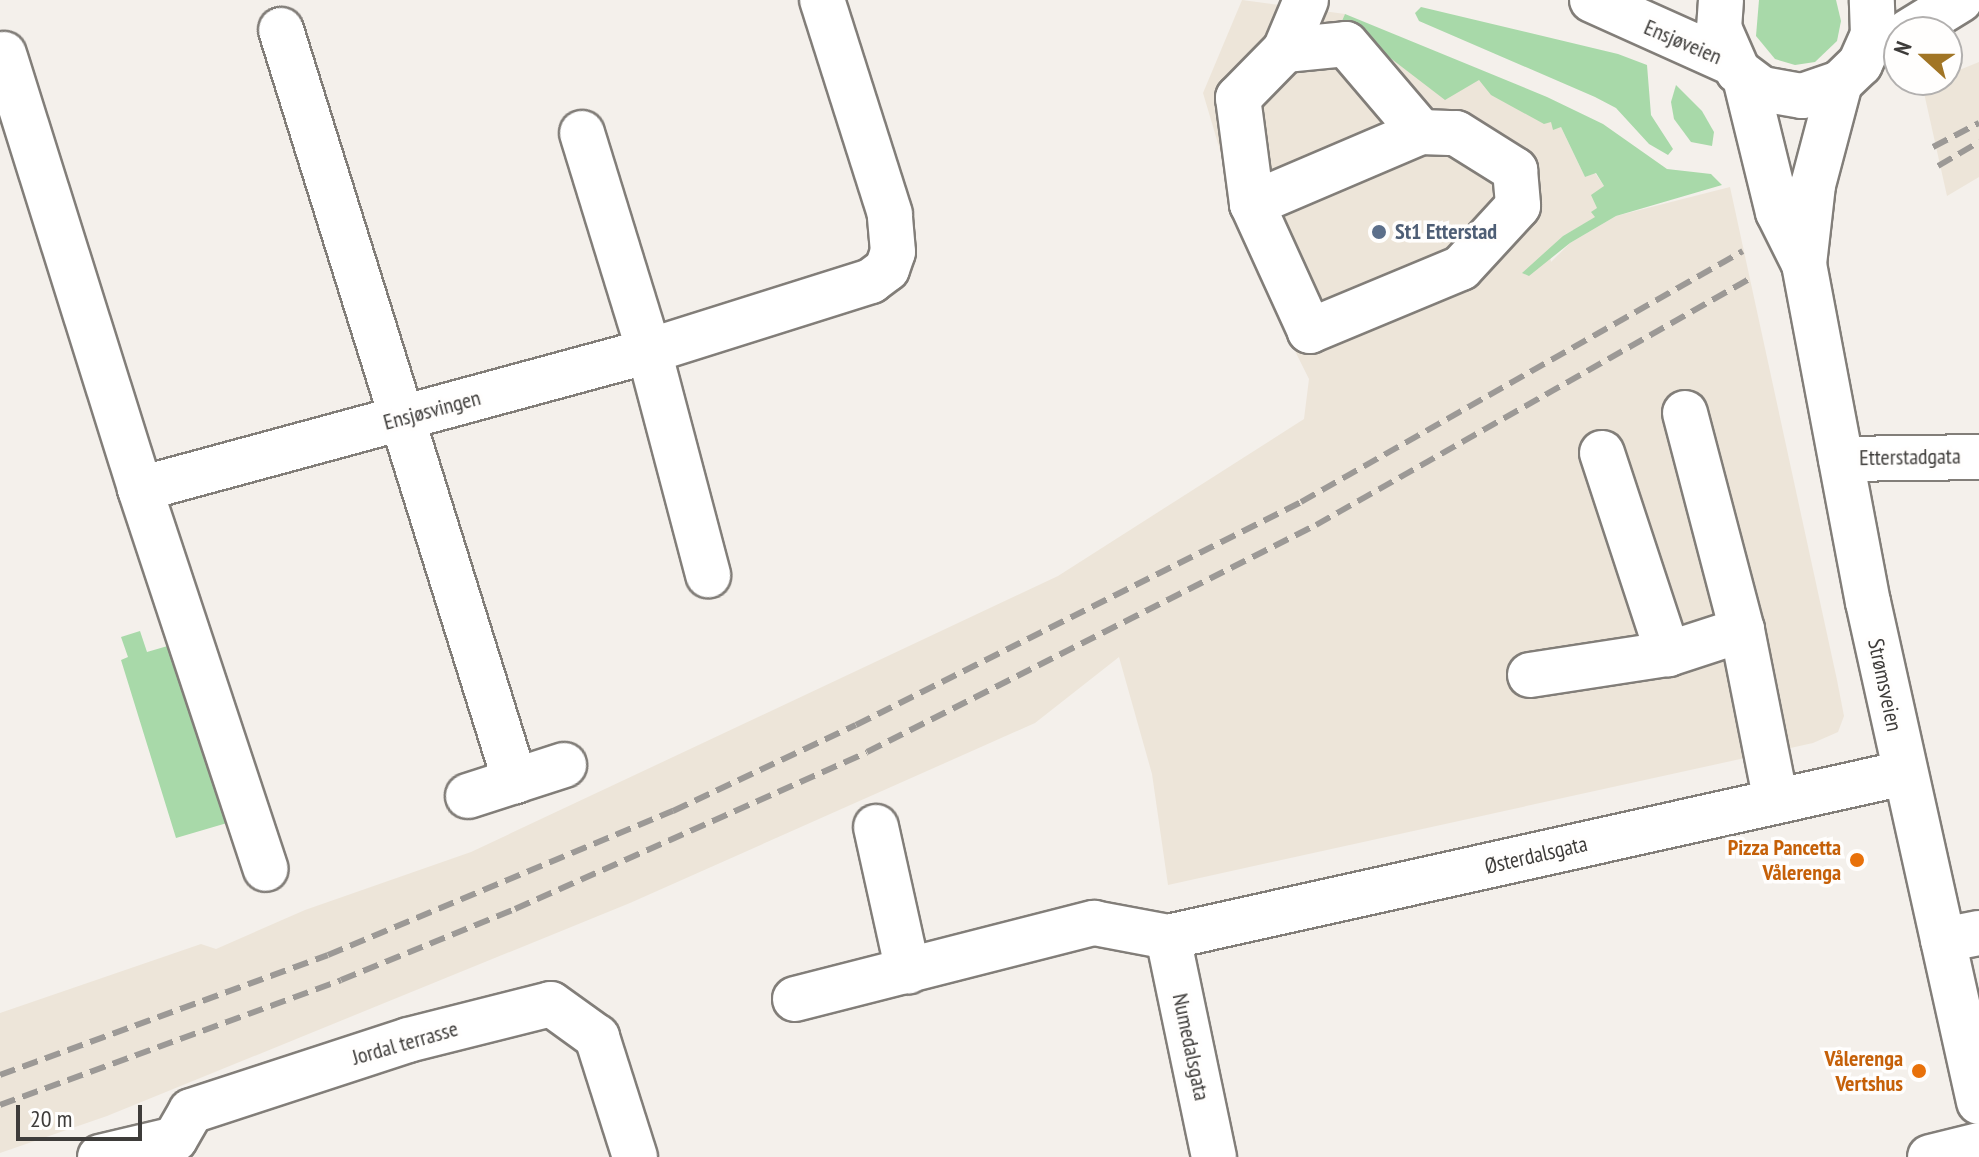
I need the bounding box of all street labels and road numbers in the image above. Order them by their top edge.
street label: Ensjøveien [1640,14,1726,70]
street label: Ensjøsvingen [381,384,483,436]
street label: Etterstadgata [1859,443,1961,471]
street label: Strømsveien [1862,636,1908,734]
street label: Østerdalsgata [1482,830,1590,880]
street label: Numedalsgata [1167,991,1215,1103]
street label: Jordal terrasse [349,1015,461,1071]

